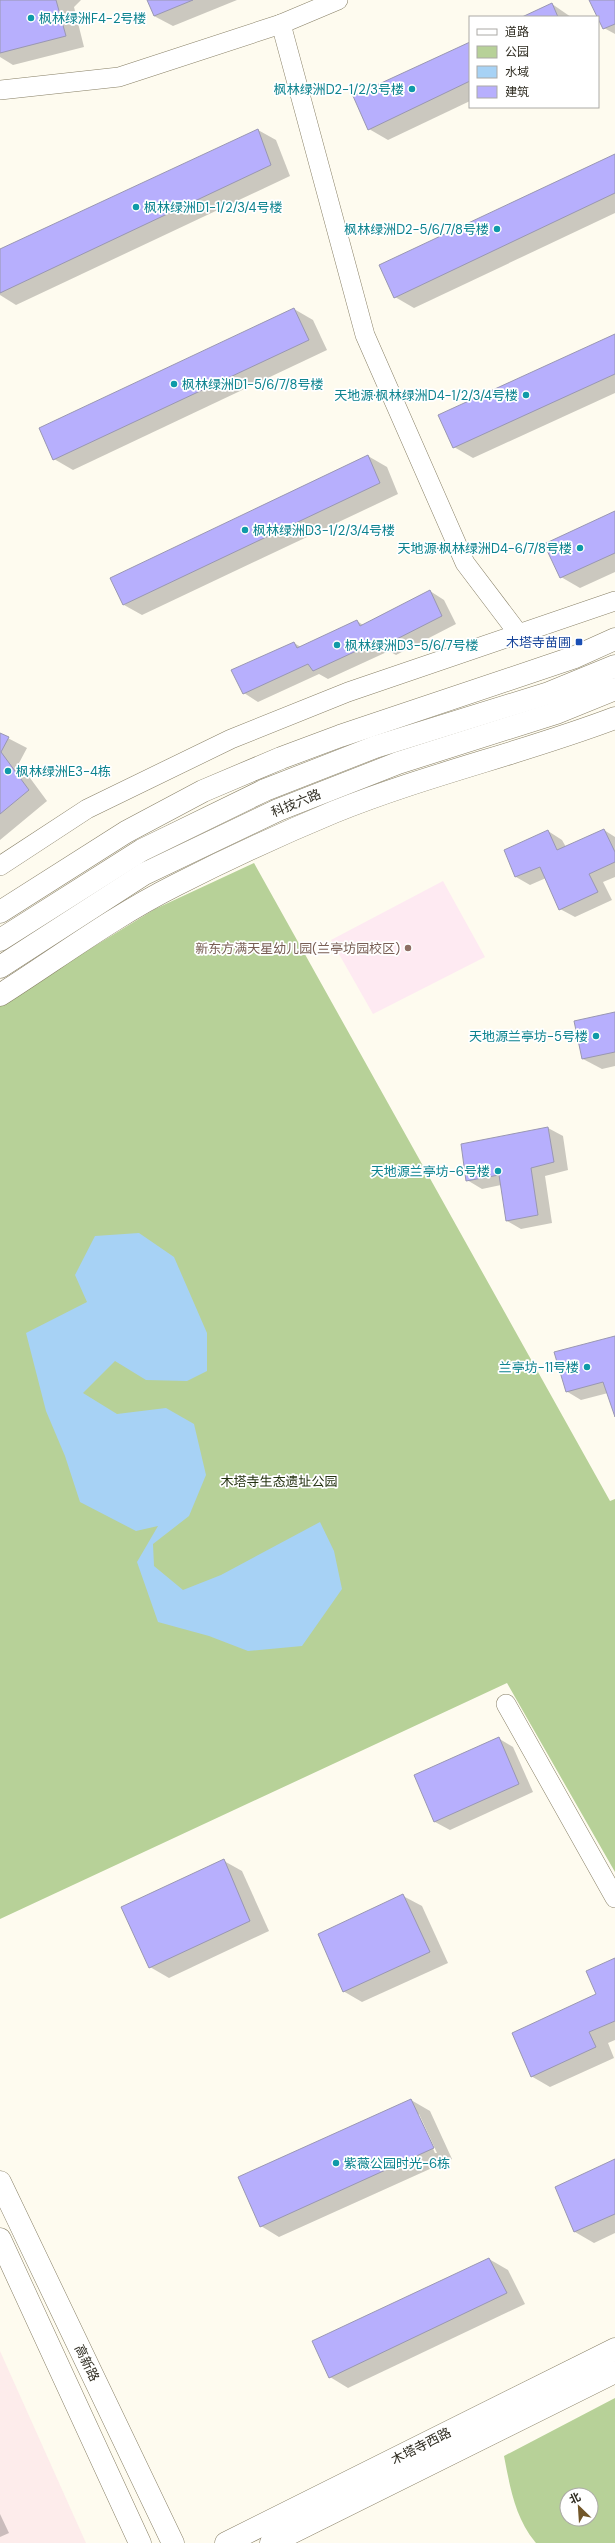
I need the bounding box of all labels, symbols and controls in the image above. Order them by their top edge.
place label: 枫林绿洲F4-2号楼 [39,10,146,27]
marker: 枫林绿洲F4-2号楼 [26,13,36,23]
legend [469,16,599,108]
text: 道路 [505,24,529,40]
text: 公园 [505,44,529,60]
text: 水域 [505,64,529,80]
place label: 枫林绿洲D2-1/2/3号楼 [274,81,404,98]
marker: 枫林绿洲D2-1/2/3号楼 [407,84,417,94]
text: 建筑 [505,84,529,100]
place label: 枫林绿洲D1-1/2/3/4号楼 [144,199,282,216]
marker: 枫林绿洲D1-1/2/3/4号楼 [131,202,141,212]
place label: 枫林绿洲D2-5/6/7/8号楼 [344,221,489,238]
marker: 枫林绿洲D2-5/6/7/8号楼 [492,224,502,234]
place label: 枫林绿洲D1-5/6/7/8号楼 [182,376,323,393]
marker: 枫林绿洲D1-5/6/7/8号楼 [169,379,179,389]
place label: 天地源·枫林绿洲D4-1/2/3/4号楼 [334,387,518,404]
marker: 天地源·枫林绿洲D4-1/2/3/4号楼 [521,390,531,400]
place label: 枫林绿洲D3-1/2/3/4号楼 [253,522,395,539]
marker: 枫林绿洲D3-1/2/3/4号楼 [240,525,250,535]
place label: 天地源·枫林绿洲D4-6/7/8号楼 [397,540,572,557]
marker: 天地源·枫林绿洲D4-6/7/8号楼 [575,543,585,553]
place label: 木塔寺苗圃 [506,634,571,651]
place label: 枫林绿洲D3-5/6/7号楼 [345,637,479,654]
marker: 木塔寺苗圃 [574,637,584,647]
marker: 枫林绿洲D3-5/6/7号楼 [332,640,342,650]
place label: 枫林绿洲E3-4栋 [16,763,111,780]
marker: 枫林绿洲E3-4栋 [3,766,13,776]
street label: 科技六路 [269,785,323,821]
place label: 新东方满天星幼儿园(兰亭坊园校区) [195,940,400,957]
marker: 新东方满天星幼儿园(兰亭坊园校区) [403,943,413,953]
place label: 天地源兰亭坊-5号楼 [469,1028,588,1045]
marker: 天地源兰亭坊-5号楼 [591,1031,601,1041]
place label: 天地源兰亭坊-6号楼 [371,1163,490,1180]
marker: 天地源兰亭坊-6号楼 [493,1166,503,1176]
place label: 兰亭坊-11号楼 [499,1359,579,1376]
marker: 兰亭坊-11号楼 [582,1362,592,1372]
park label: 木塔寺生态遗址公园 [220,1473,338,1490]
place label: 紫薇公园时光-6栋 [344,2155,450,2172]
marker: 紫薇公园时光-6栋 [331,2158,341,2168]
street label: 高新路 [71,2342,103,2384]
street label: 木塔寺西路 [388,2424,454,2468]
north arrow [559,2487,599,2527]
text: 北 [567,2489,583,2507]

